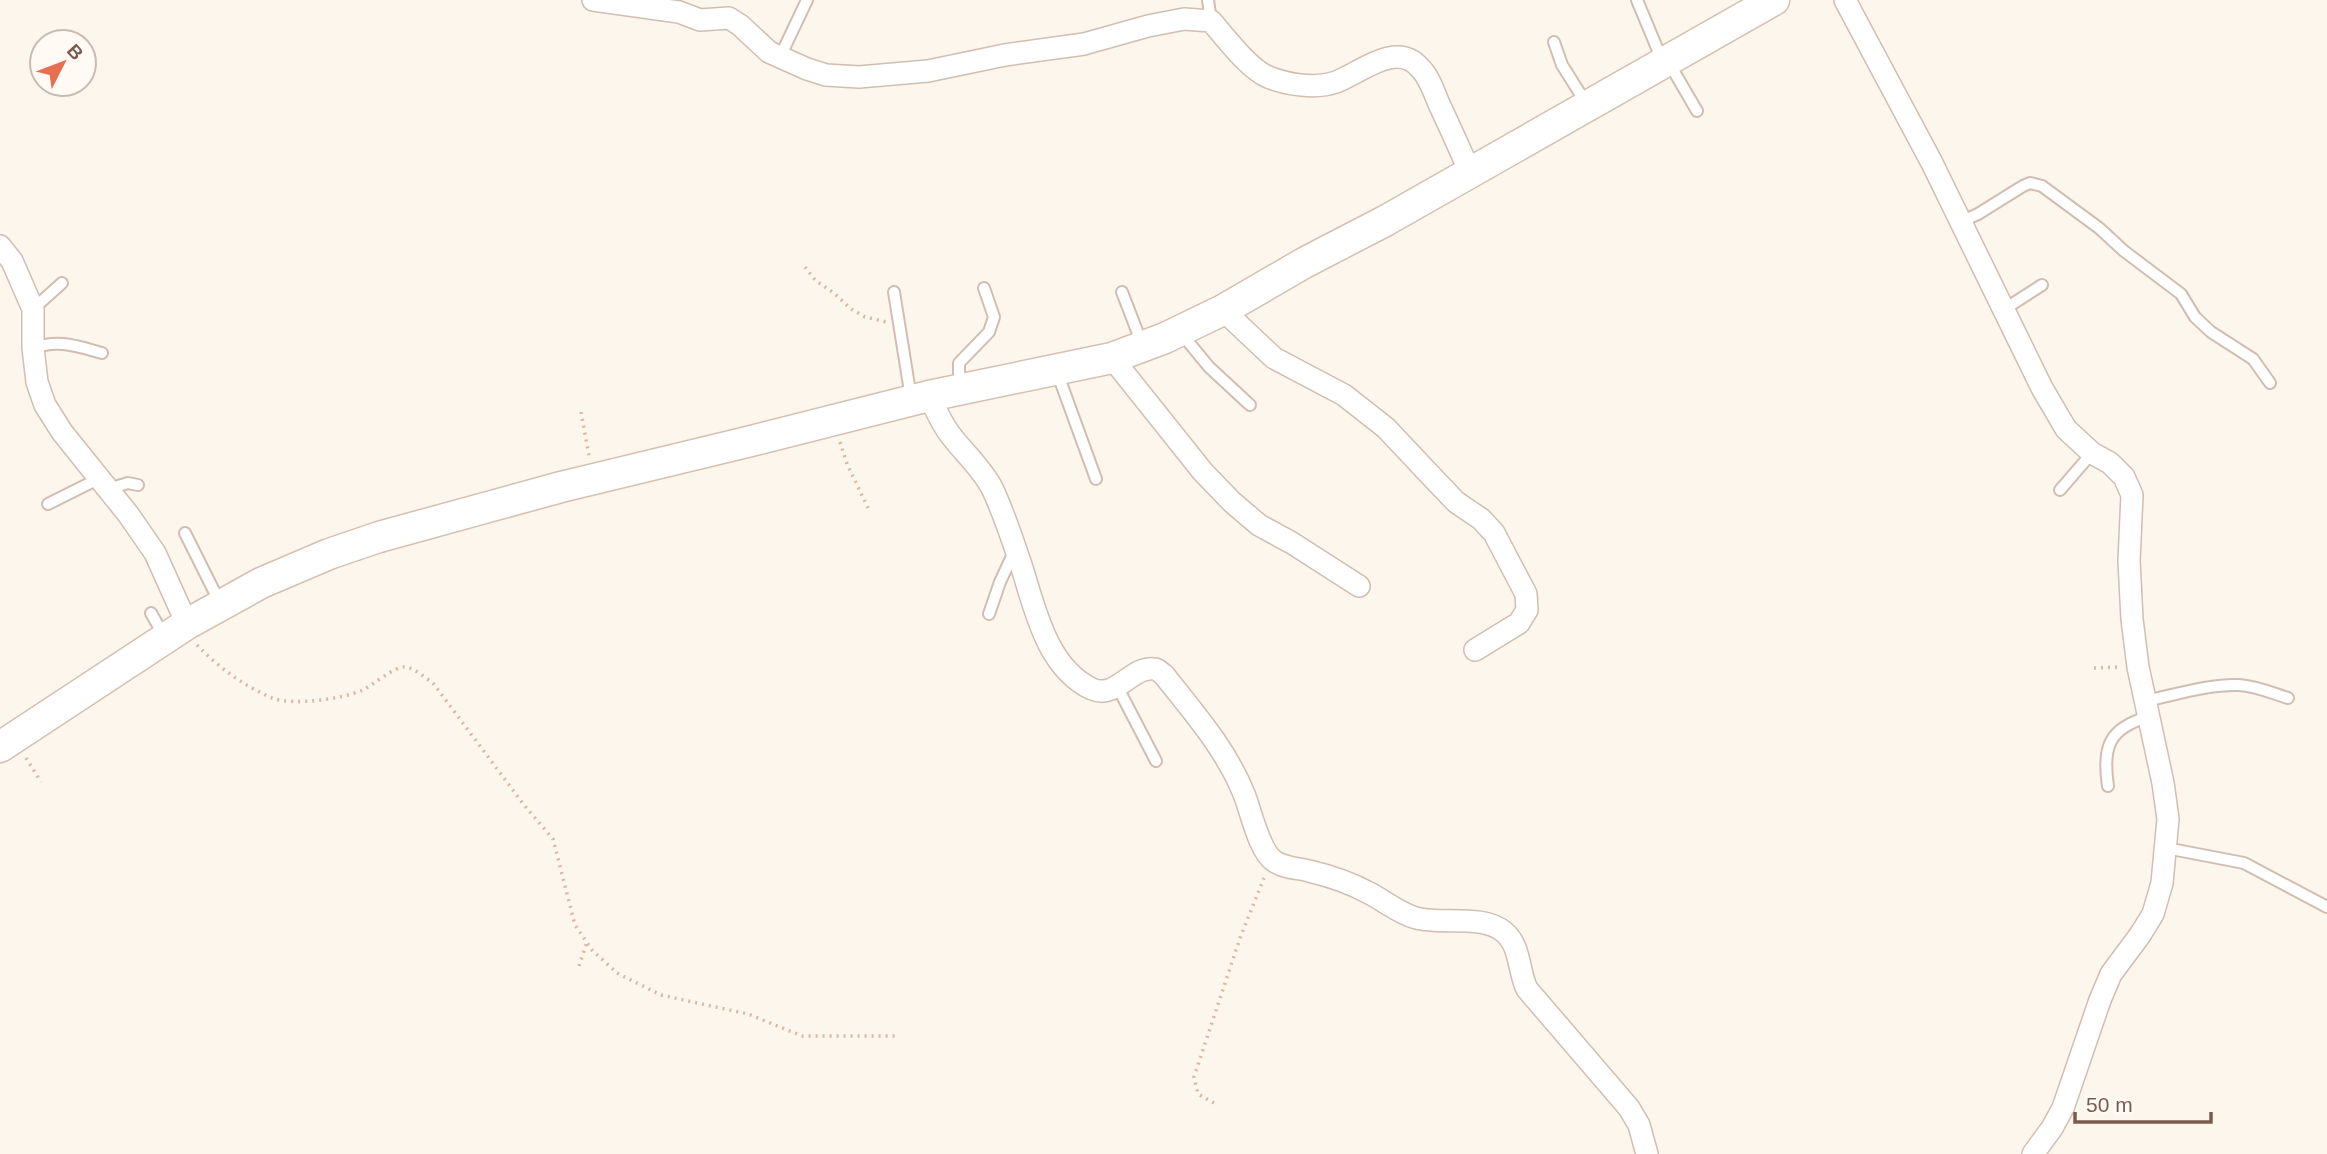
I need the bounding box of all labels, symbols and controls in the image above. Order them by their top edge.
north arrow [28,28,98,98]
text: B [63,40,88,64]
scale bar [2075,1080,2212,1124]
text: 50 m [2086,1093,2133,1116]

